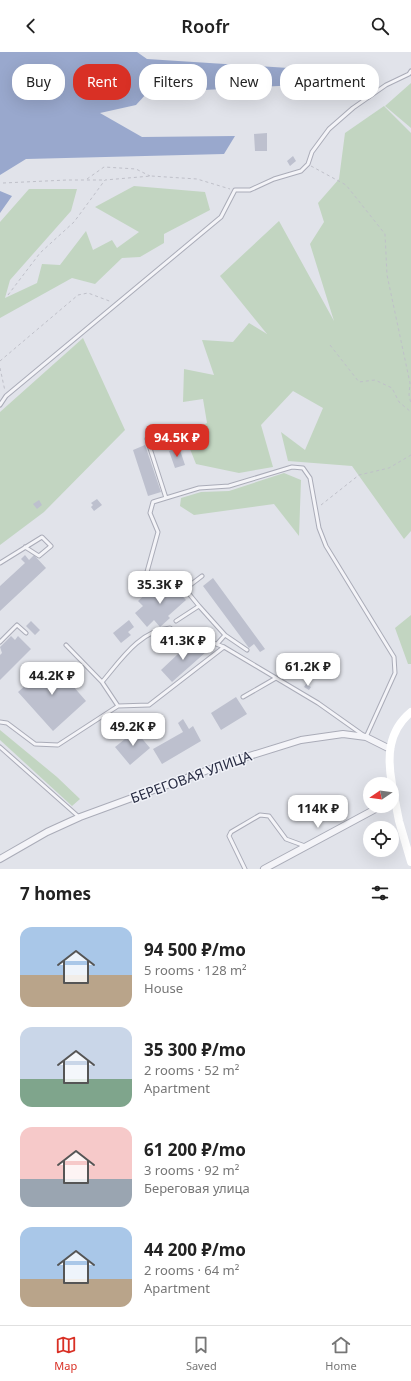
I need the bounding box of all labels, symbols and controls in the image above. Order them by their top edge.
text: Roofr [181,14,230,38]
icon: back [20,15,42,37]
icon: search [369,15,391,37]
chip: Buy [12,64,65,100]
chip: Rent [73,64,131,100]
chip: Filters [139,64,207,100]
chip: New [215,64,272,100]
chip: Apartment [280,64,379,100]
pin: 94.5K ₽ [140,424,214,458]
text: 94.5K ₽ [154,428,200,446]
pin: 35.3K ₽ [123,571,197,605]
text: 35.3K ₽ [137,575,183,593]
pin: 41.3K ₽ [146,627,220,661]
text: 41.3K ₽ [160,631,206,649]
pin: 61.2K ₽ [271,653,345,687]
text: 61.2K ₽ [285,657,331,675]
pin: 44.2K ₽ [15,662,89,696]
text: 44.2K ₽ [29,666,75,684]
pin: 49.2K ₽ [96,713,170,747]
text: 49.2K ₽ [110,717,156,735]
street label: БЕРЕГОВАЯ УЛИЦА [128,746,254,807]
north arrow [363,777,399,813]
map controls [363,777,399,857]
pin: 114K ₽ [285,795,351,829]
text: 114K ₽ [297,799,339,817]
button: locate [363,821,399,857]
text: 7 homes [20,882,91,905]
icon: filters [369,882,391,904]
text: 94 500 ₽/mo [144,938,246,961]
icon: home [52,943,100,991]
text: 5 rooms · 128 m² [144,961,247,979]
text: House [144,979,183,997]
text: 35 300 ₽/mo [144,1038,246,1061]
icon: home [52,1043,100,1091]
text: 2 rooms · 52 m² [144,1061,239,1079]
text: Apartment [144,1079,210,1097]
text: 61 200 ₽/mo [144,1138,246,1161]
icon: home [52,1143,100,1191]
text: 3 rooms · 92 m² [144,1161,239,1179]
text: Береговая улица [144,1179,250,1197]
text: 44 200 ₽/mo [144,1238,246,1261]
icon: home [52,1243,100,1291]
text: 2 rooms · 64 m² [144,1261,239,1279]
text: Apartment [144,1279,210,1297]
tab: Map [54,1334,77,1373]
tab: Saved [186,1334,217,1373]
tab: Home [325,1334,357,1373]

